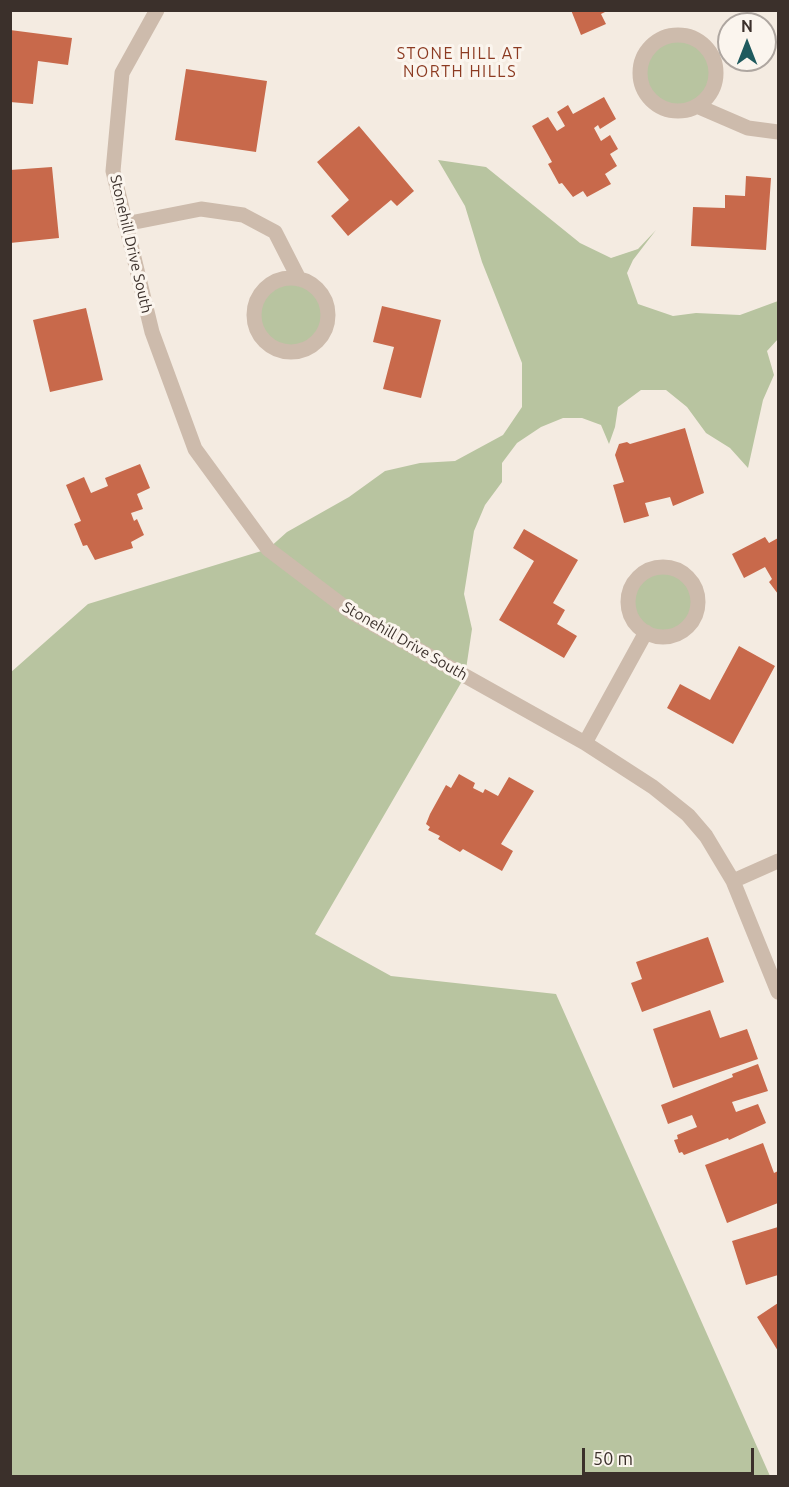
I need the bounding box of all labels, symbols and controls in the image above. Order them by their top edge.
north arrow [717,12,777,72]
text: N [741,17,753,35]
district label: STONE HILL AT NORTH HILLS [397,44,523,82]
street label: Stonehill Drive South [106,173,156,315]
street label: Stonehill Drive South [339,598,471,684]
scale bar [585,1436,758,1474]
text: 50 m [593,1448,633,1468]

